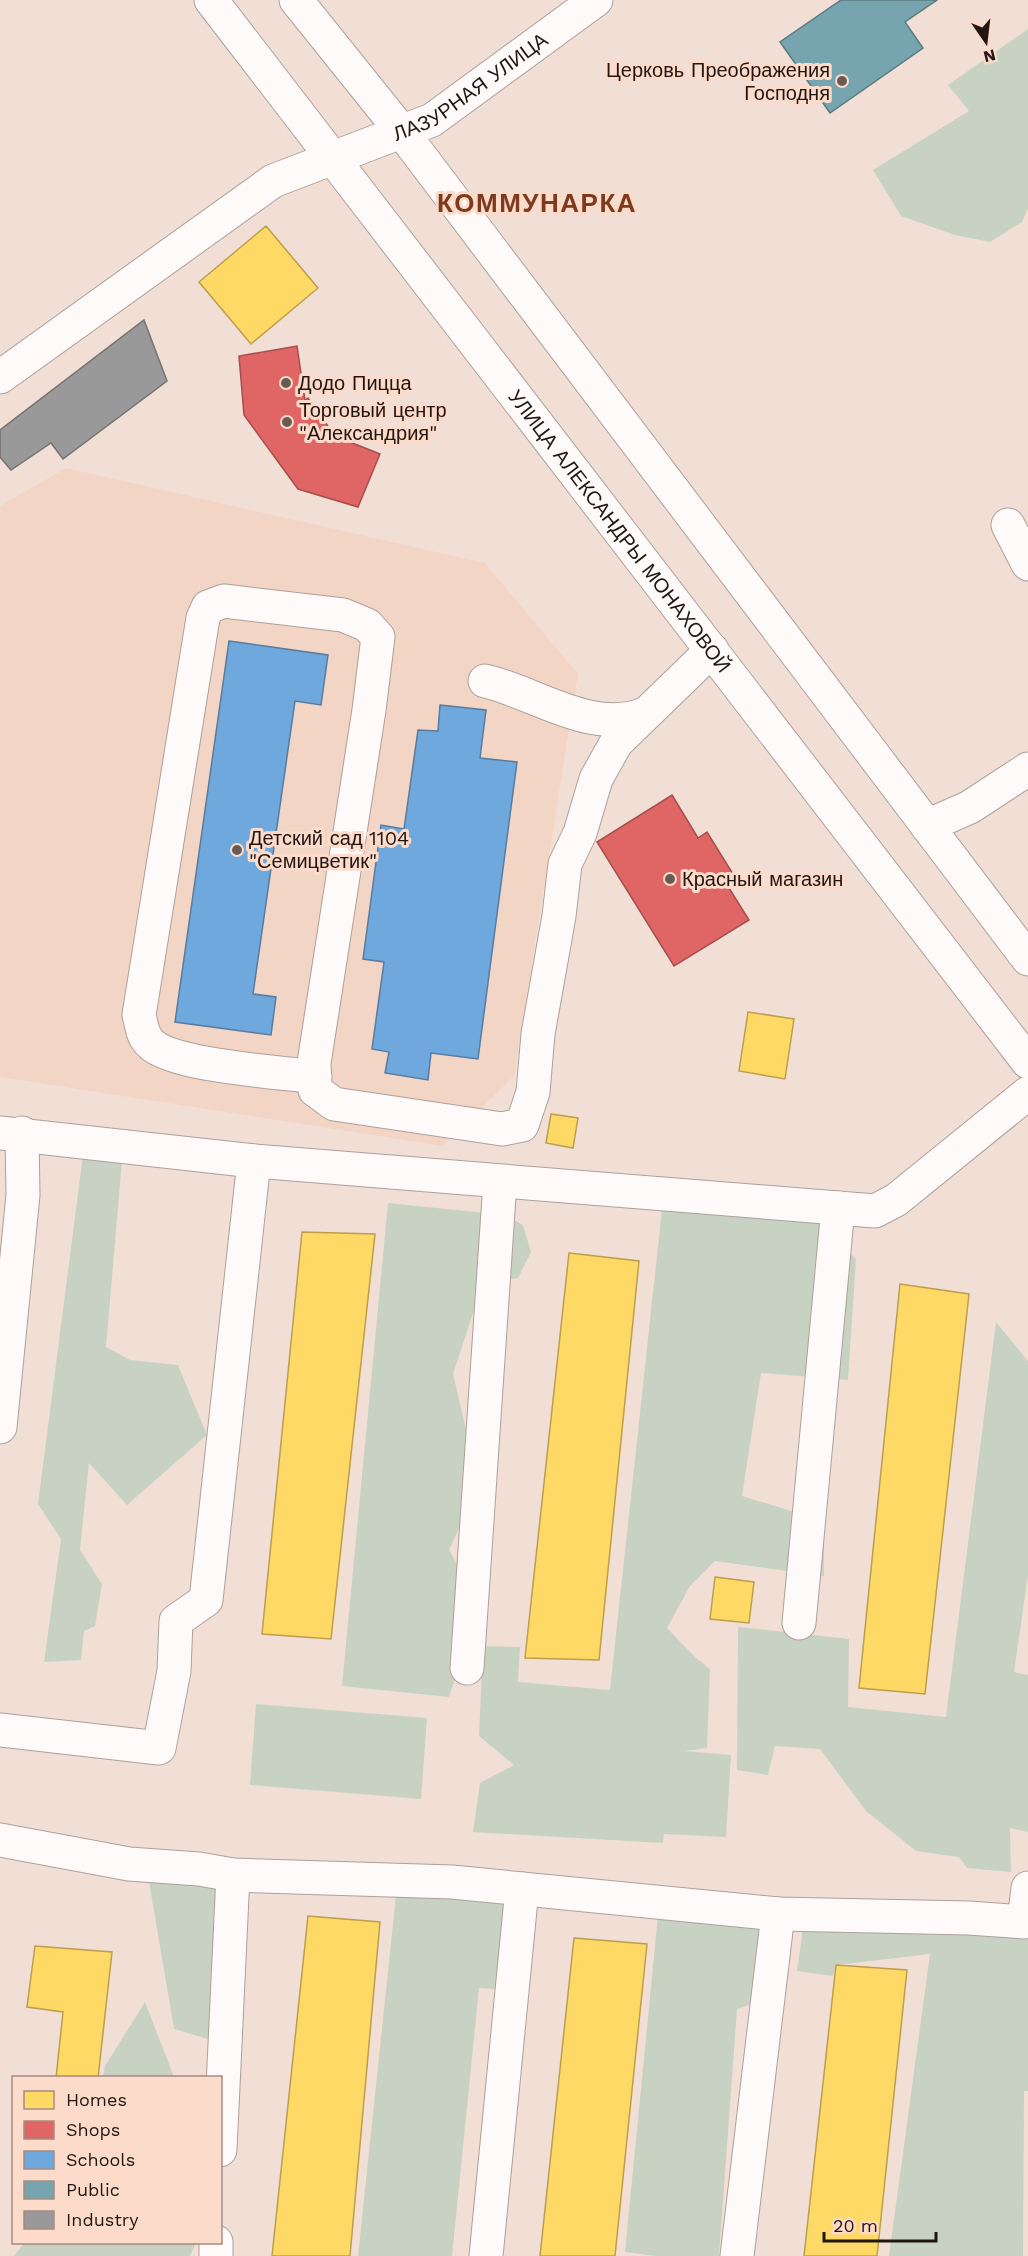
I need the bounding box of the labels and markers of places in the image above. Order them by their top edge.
place label: Церковь Преображения Господня [606,58,830,105]
marker: Церковь Преображения Господня [835,74,849,88]
place label: Додо Пицца [298,371,413,395]
marker: Додо Пицца [279,376,293,390]
place label: Торговый центр "Александрия" [299,398,447,445]
marker: Торговый центр "Александрия" [280,415,294,429]
place label: Детский сад 1104 "Семицветик" [249,826,409,873]
marker: Детский сад 1104 "Семицветик" [230,843,244,857]
place label: Красный магазин [682,867,843,891]
marker: Красный магазин [663,872,677,886]

